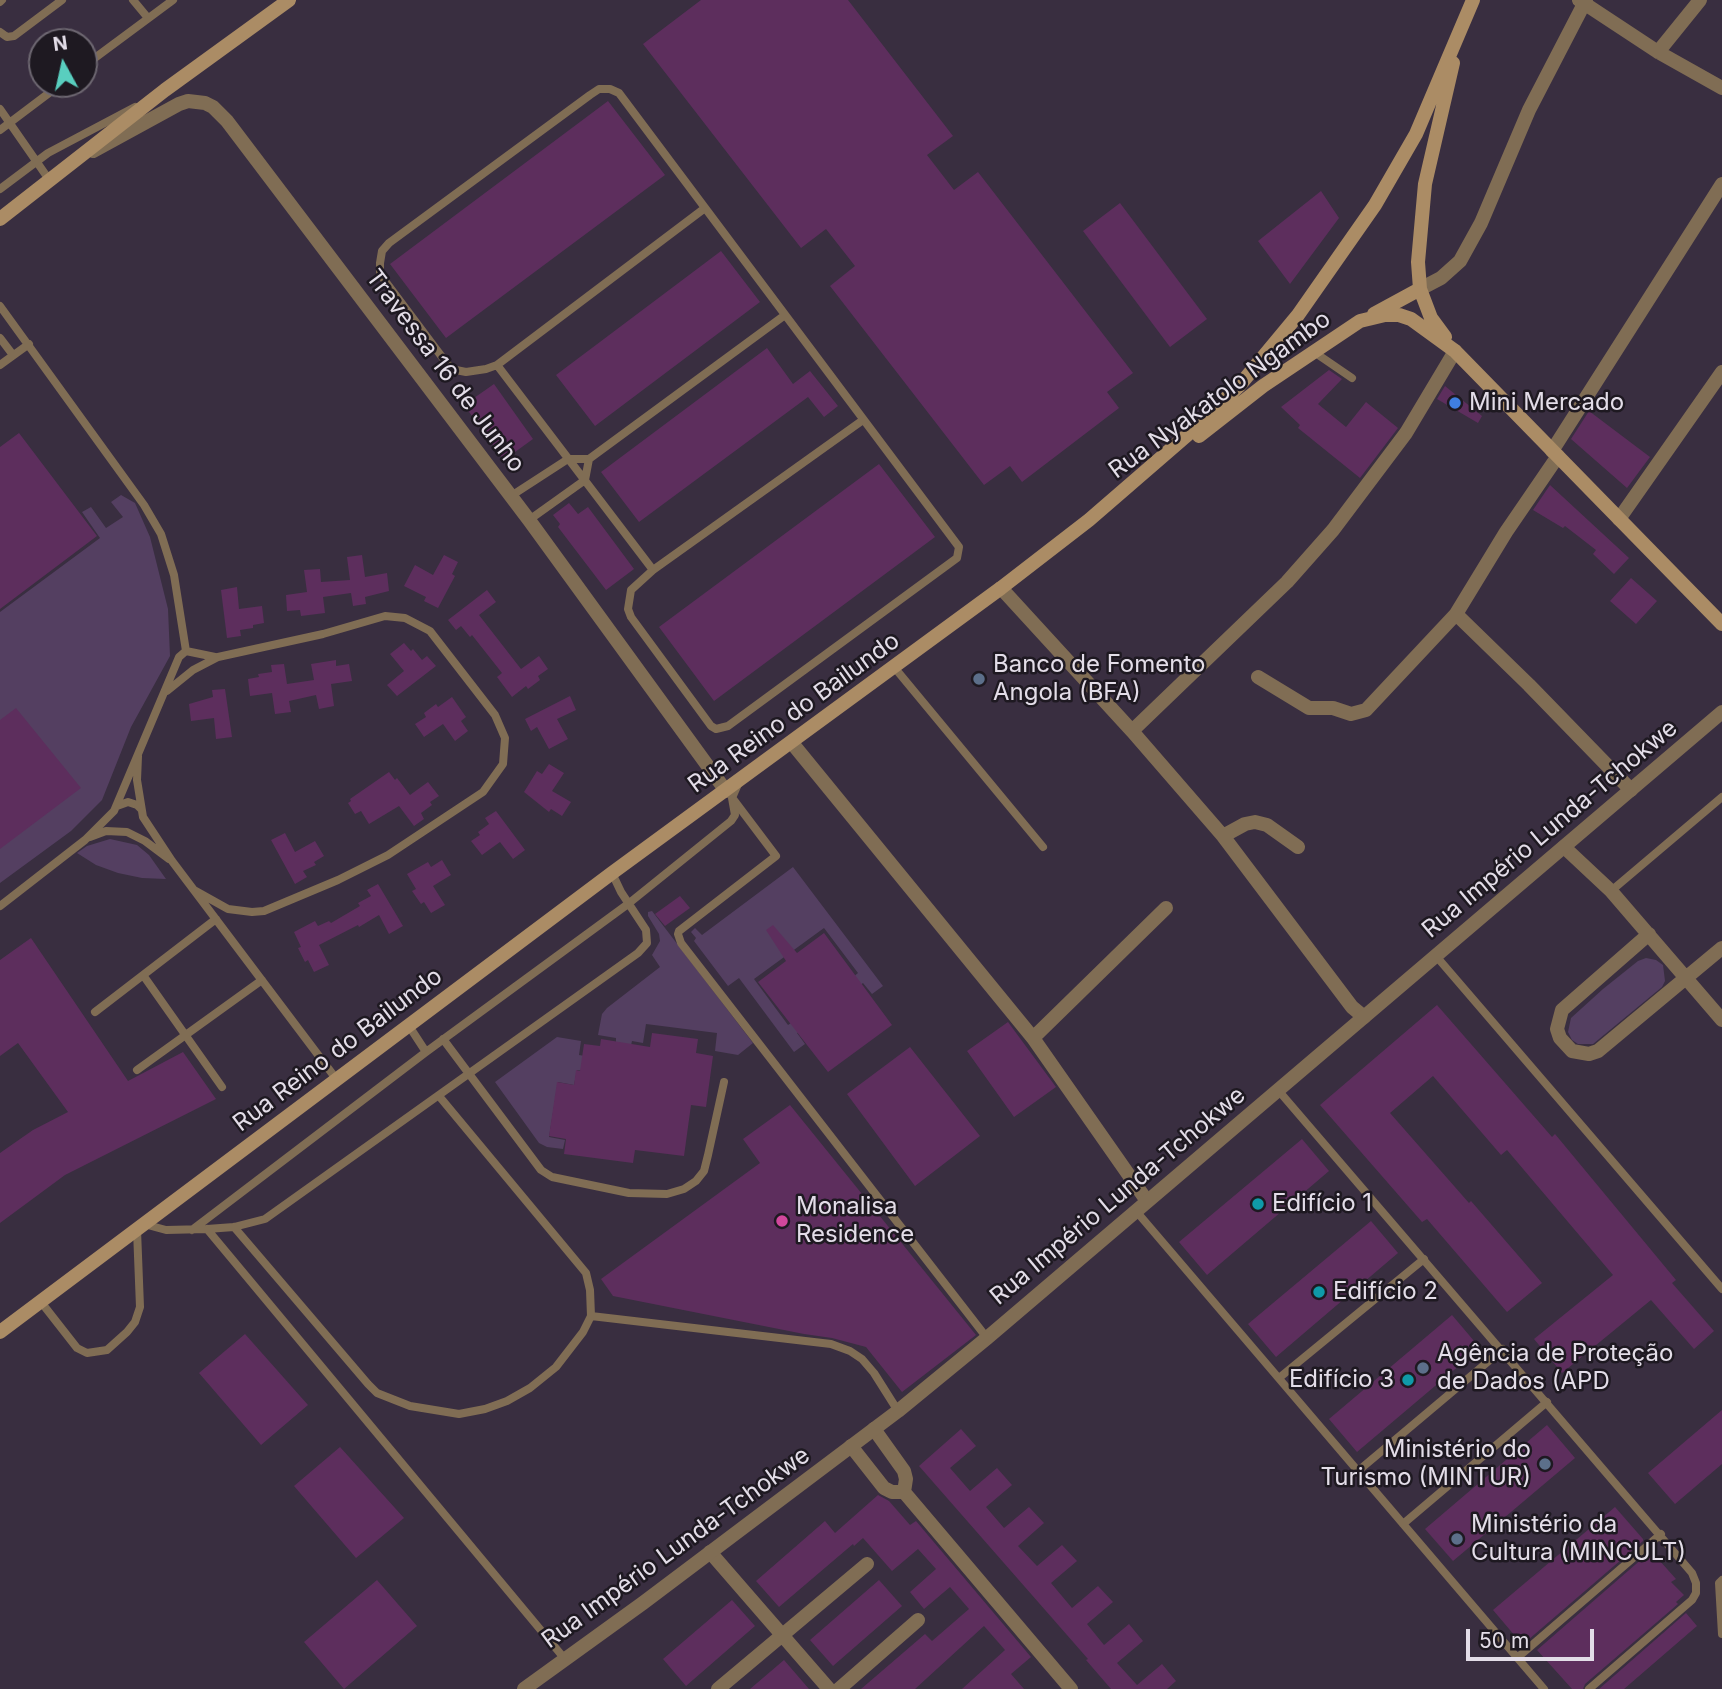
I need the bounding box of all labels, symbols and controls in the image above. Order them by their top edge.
north arrow [28,28,98,98]
text: N [52,31,69,56]
street label: Travessa 16 de Junho [359,264,531,478]
street label: Rua Nyakatolo Ngambo [1104,305,1336,485]
place label: Mini Mercado [1469,389,1624,417]
marker: Mini Mercado [1447,395,1463,411]
street label: Rua Reino do Bailundo [683,627,905,799]
place label: Banco de Fomento Angola (BFA) [993,651,1205,707]
marker: Banco de Fomento Angola (BFA) [971,671,987,687]
street label: Rua Império Lunda-Tchokwe [1417,714,1683,944]
street label: Rua Reino do Bailundo [228,962,448,1138]
street label: Rua Império Lunda-Tchokwe [985,1081,1251,1311]
place label: Edifício 1 [1272,1190,1372,1218]
place label: Monalisa Residence [796,1193,914,1249]
marker: Edifício 1 [1250,1196,1266,1212]
marker: Monalisa Residence [774,1213,790,1229]
place label: Edifício 2 [1333,1278,1438,1306]
marker: Edifício 2 [1311,1284,1327,1300]
place label: Agência de Proteção de Dados (APD [1437,1340,1673,1396]
marker: Agência de Proteção de Dados (APD [1415,1360,1431,1376]
place label: Edifício 3 [1289,1366,1394,1394]
marker: Edifício 3 [1400,1372,1416,1388]
place label: Ministério do Turismo (MINTUR) [1321,1436,1531,1492]
street label: Rua Império Lunda-Tchokwe [536,1441,816,1655]
marker: Ministério do Turismo (MINTUR) [1537,1456,1553,1472]
place label: Ministério da Cultura (MINCULT) [1471,1511,1686,1567]
marker: Ministério da Cultura (MINCULT) [1449,1531,1465,1547]
scale bar [1470,1616,1598,1660]
text: 50 m [1479,1628,1529,1653]

